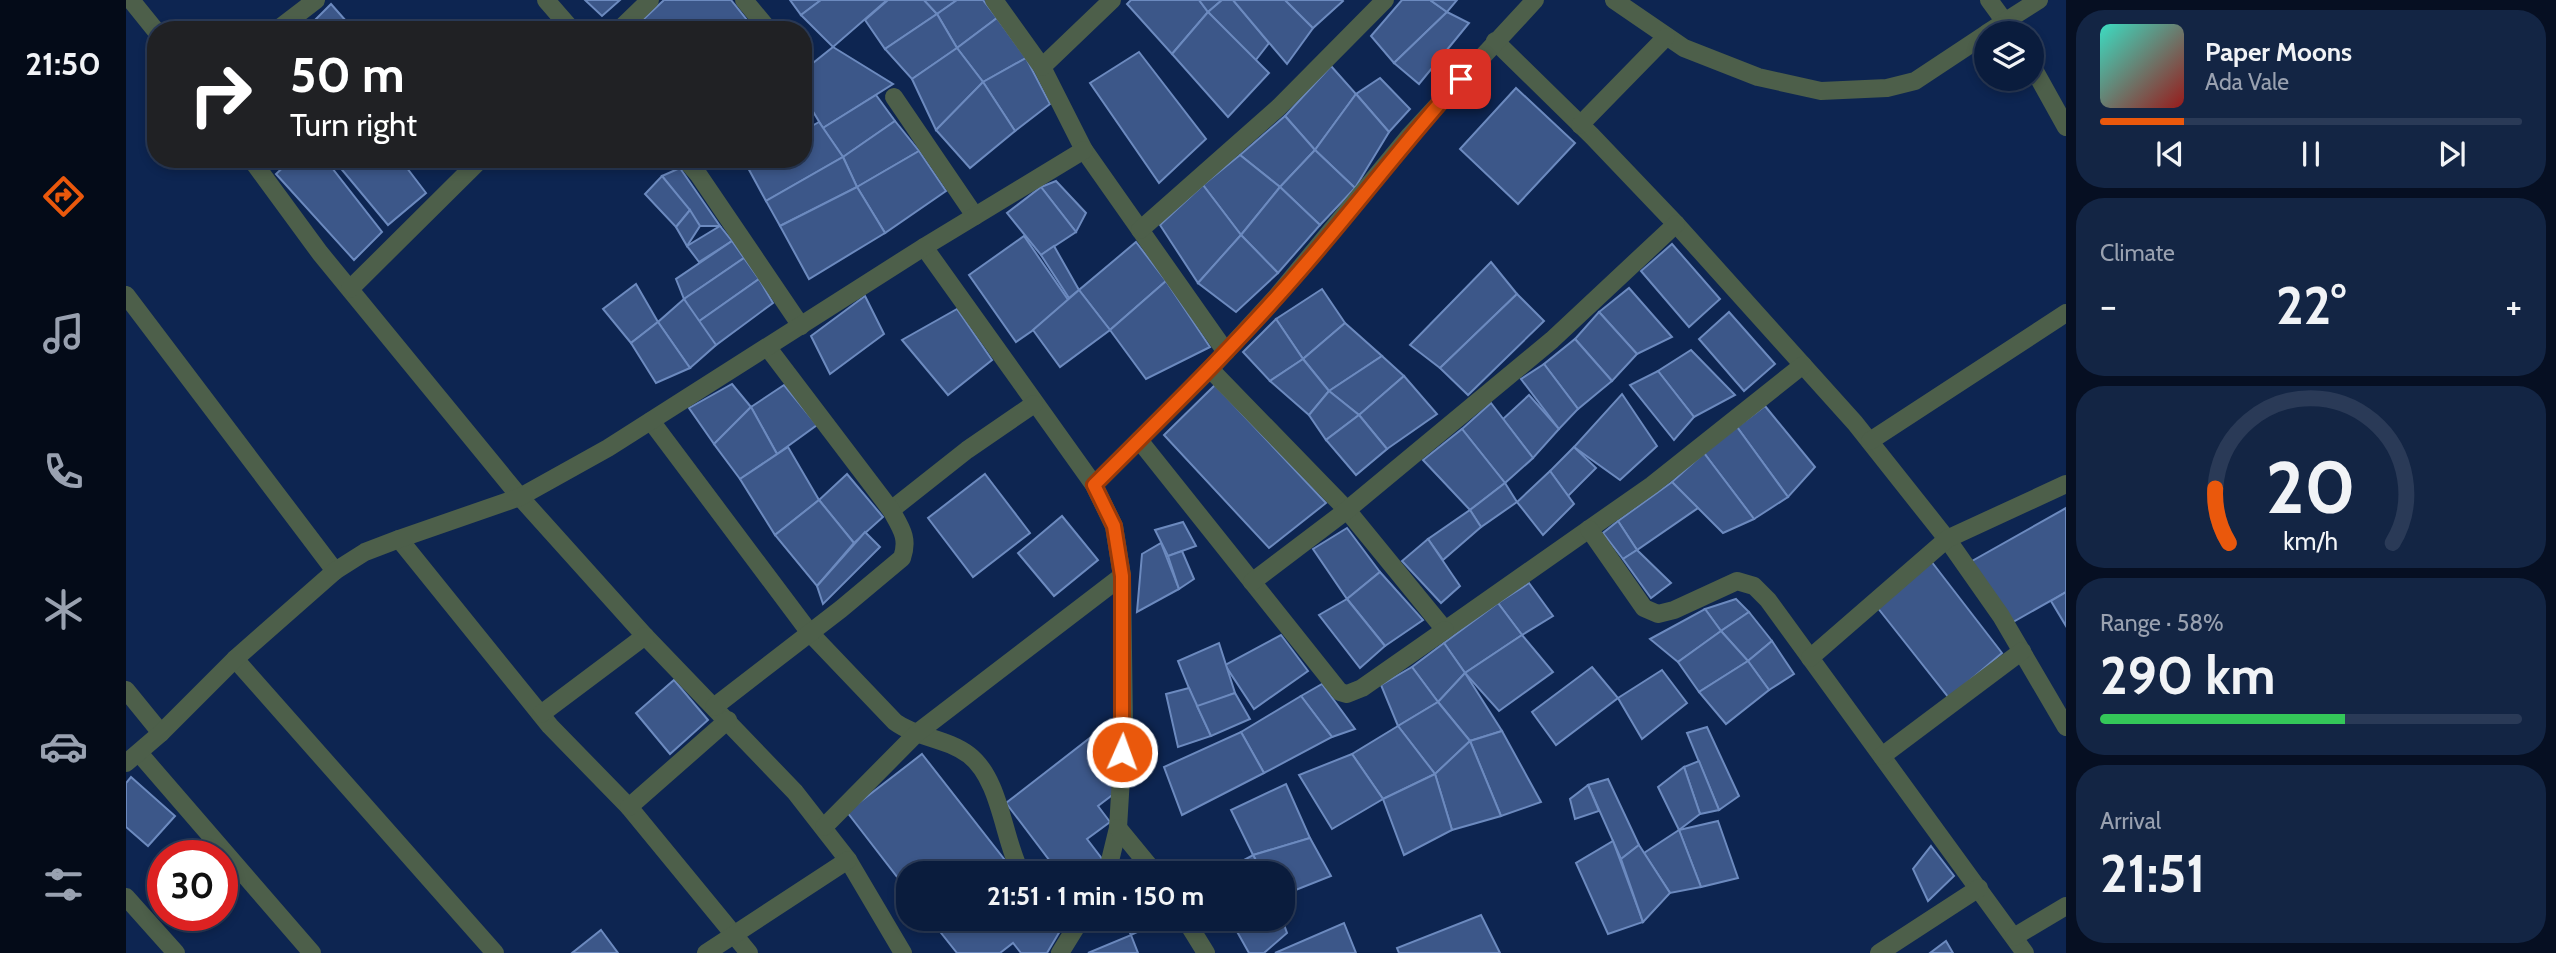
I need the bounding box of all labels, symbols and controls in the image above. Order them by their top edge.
map controls [1974,21,2044,91]
button: layers [1974,21,2044,91]
text: Paper Moons [2205,36,2352,68]
text: 21:50 [25,44,101,83]
text: 50 m [290,45,405,104]
icon: right [175,49,266,140]
pin [1431,49,1491,109]
icon: arrive [1442,60,1480,98]
text: Ada Vale [2205,68,2289,96]
text: Turn right [290,105,417,144]
icon: previous [2151,135,2189,173]
icon: pause [2292,135,2330,173]
icon: next [2433,135,2471,173]
icon: directions [39,172,88,221]
text: Climate [2100,239,2175,267]
text: 22° [2276,274,2346,337]
text: − [2100,282,2117,329]
text: + [2505,282,2522,329]
icon: music [39,309,88,358]
text: 20 [2266,443,2356,531]
icon: phone [39,447,88,496]
text: km/h [2284,525,2338,555]
icon: climate [39,585,88,634]
text: Range · 58% [2100,609,2224,637]
text: 290 km [2100,644,2276,707]
position arrow [1085,715,1159,789]
icon: car [39,722,88,771]
text: Arrival [2100,807,2161,835]
speed limit sign: 30 [147,840,238,931]
text: 21:51 [2100,842,2205,905]
icon: filters [39,860,88,909]
text: 21:51 · 1 min · 150 m [987,880,1204,912]

